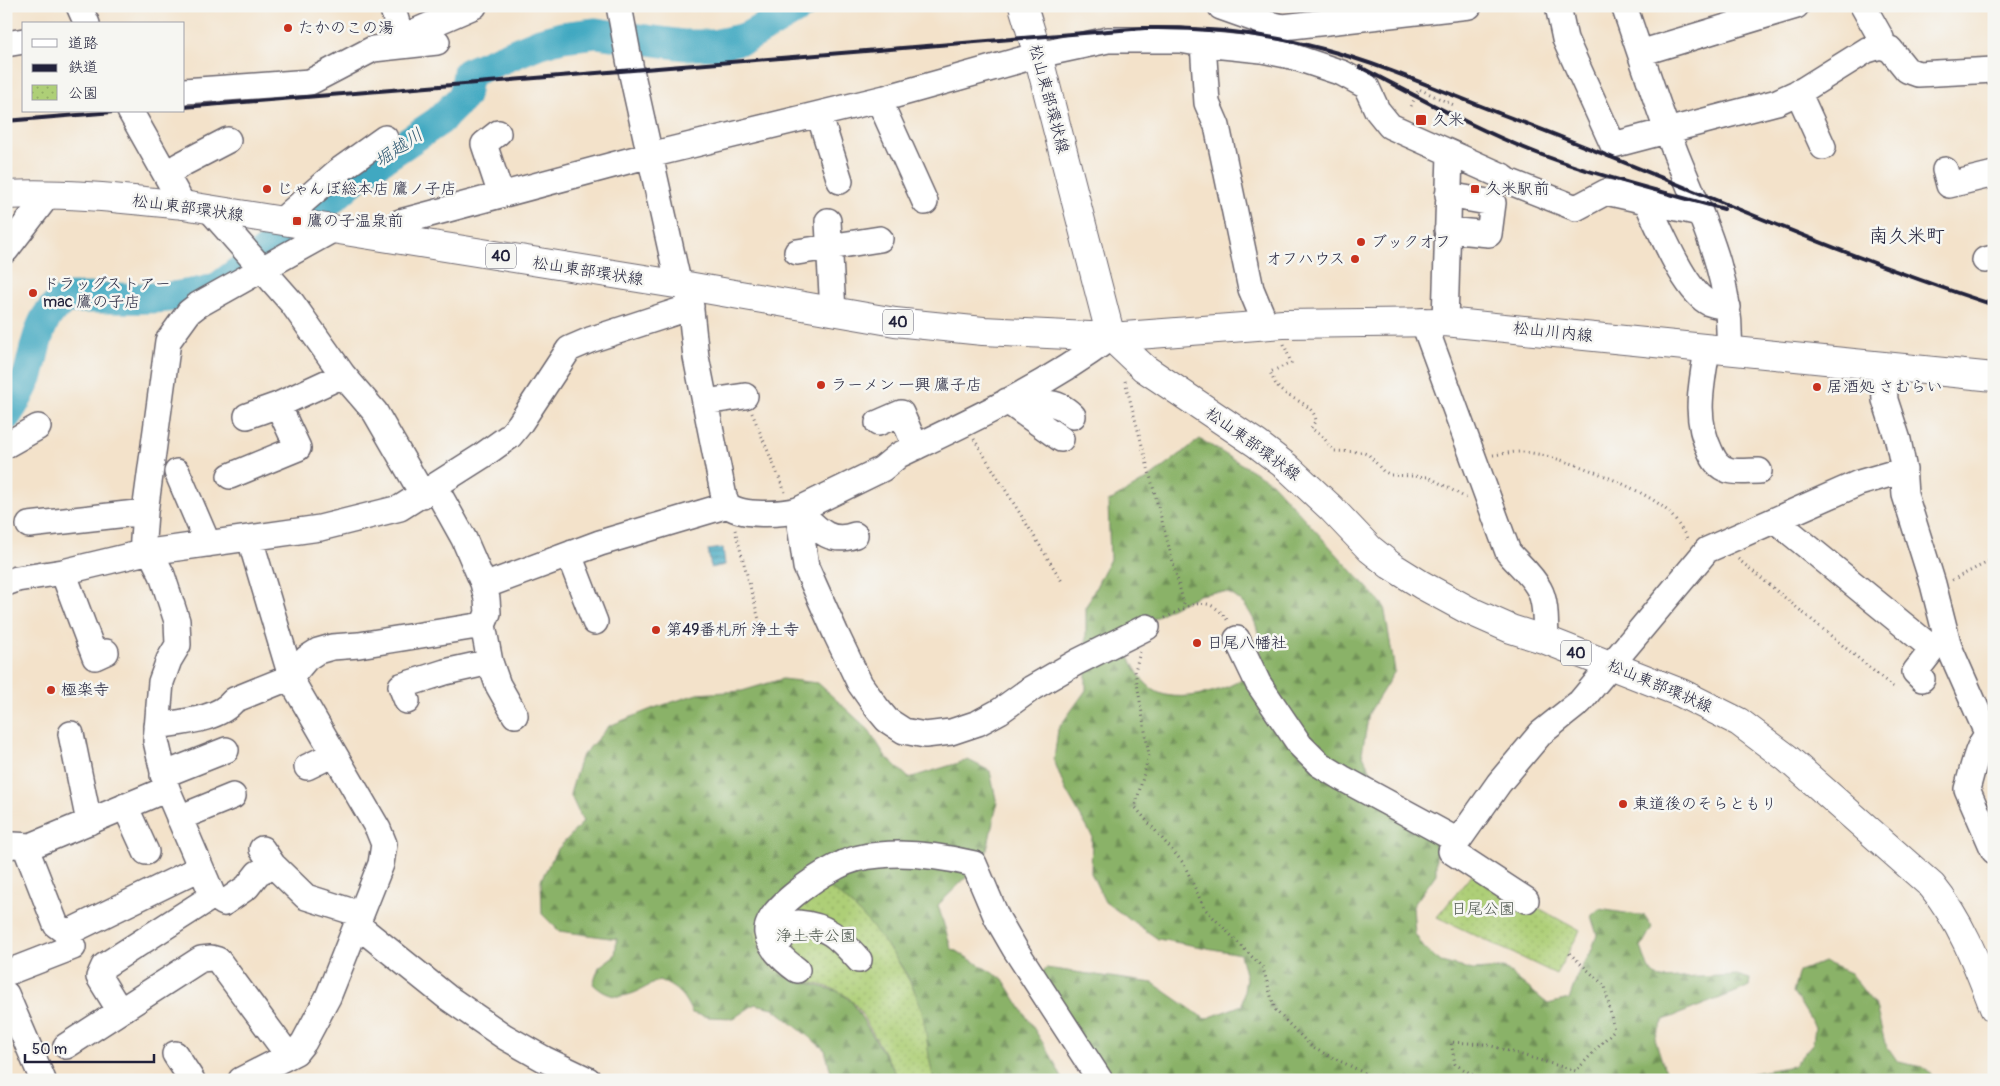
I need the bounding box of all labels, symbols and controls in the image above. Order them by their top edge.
place label: たかのこの湯 [298,18,394,38]
legend [22,22,185,112]
marker: たかのこの湯 [282,22,294,34]
text: 道路 [68,34,98,53]
street label: 松山東部環状線 [1025,42,1073,156]
text: 鉄道 [68,58,98,77]
text: 公園 [68,84,98,103]
place label: 久米 [1432,110,1464,130]
marker: 久米 [1414,113,1428,127]
water label: 堀越川 [370,123,428,173]
place label: じゃんぼ総本店 鷹ノ子店 [277,179,456,199]
place label: 久米駅前 [1485,179,1549,199]
marker: じゃんぼ総本店 鷹ノ子店 [261,183,273,195]
marker: 久米駅前 [1469,183,1481,195]
street label: 松山東部環状線 [131,190,245,226]
place label: 鷹の子温泉前 [307,211,403,231]
marker: 鷹の子温泉前 [291,215,303,227]
district label: 南久米町 [1869,224,1945,248]
place label: ブックオフ [1371,232,1451,252]
marker: ブックオフ [1355,236,1367,248]
road number: 40 [486,244,516,268]
place label: オフハウス [1266,249,1345,269]
street label: 松山東部環状線 [531,252,645,290]
marker: オフハウス [1349,253,1361,265]
place label: ドラッグストアー mac 鷹の子店 [43,274,171,312]
marker: ドラッグストアー mac 鷹の子店 [27,287,39,299]
road number: 40 [883,310,913,334]
street label: 松山川内線 [1512,318,1594,346]
place label: ラーメン 一興 鷹子店 [831,375,982,395]
place label: 居酒処 さむらい [1827,377,1942,397]
marker: ラーメン 一興 鷹子店 [815,379,827,391]
marker: 居酒処 さむらい [1811,381,1823,393]
street label: 松山東部環状線 [1202,403,1304,485]
place label: 第49番札所 浄土寺 [666,620,799,640]
marker: 第49番札所 浄土寺 [650,624,662,636]
place label: 日尾八幡社 [1207,633,1287,653]
marker: 日尾八幡社 [1191,637,1203,649]
road number: 40 [1561,640,1591,666]
street label: 松山東部環状線 [1605,655,1715,717]
place label: 極楽寺 [61,680,109,700]
marker: 極楽寺 [45,684,57,696]
place label: 東道後のそらともり [1633,794,1777,814]
marker: 東道後のそらともり [1617,798,1629,810]
park label: 日尾公園 [1451,899,1515,919]
park label: 浄土寺公園 [776,926,856,946]
scale bar [25,1031,154,1063]
text: 50 m [32,1040,67,1059]

